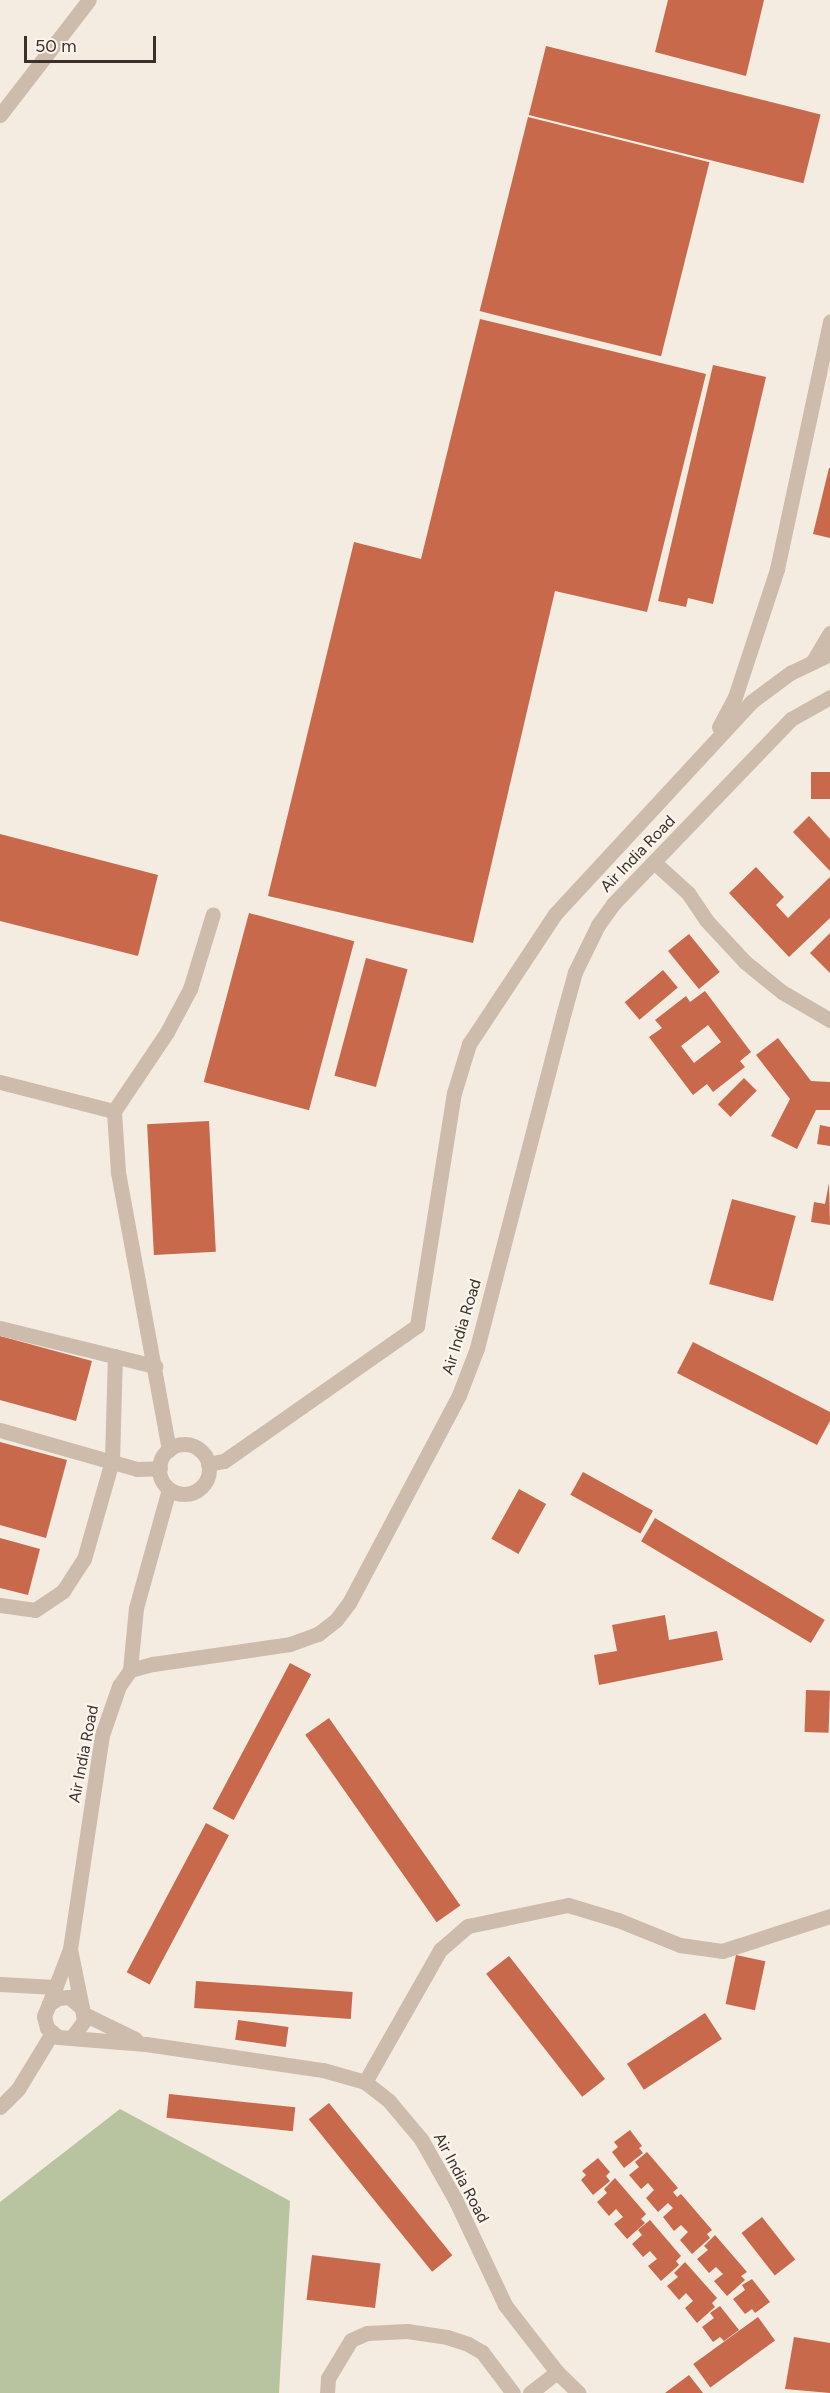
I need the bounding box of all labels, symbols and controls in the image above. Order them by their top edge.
scale bar [27,24,159,62]
text: 50 m [35,35,77,57]
street label: Air India Road [597,812,679,896]
street label: Air India Road [438,1277,486,1377]
street label: Air India Road [65,1703,103,1805]
street label: Air India Road [429,2130,493,2226]

